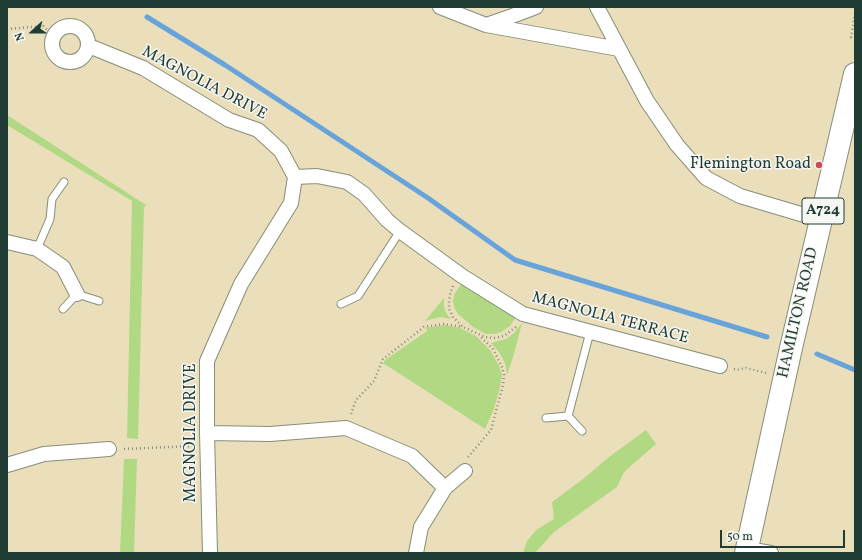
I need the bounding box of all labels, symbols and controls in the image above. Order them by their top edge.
north arrow [12,12,52,52]
text: N [12,30,29,43]
street label: MAGNOLIA DRIVE [138,43,270,125]
place label: Flemington Road [690,155,811,175]
marker: Flemington Road [814,160,824,170]
road number: A724 [802,198,844,224]
street label: HAMILTON ROAD [775,246,823,380]
street label: MAGNOLIA TERRACE [529,289,691,349]
street label: MAGNOLIA DRIVE [182,363,202,503]
scale bar [722,522,847,548]
text: 50 m [727,529,753,545]

